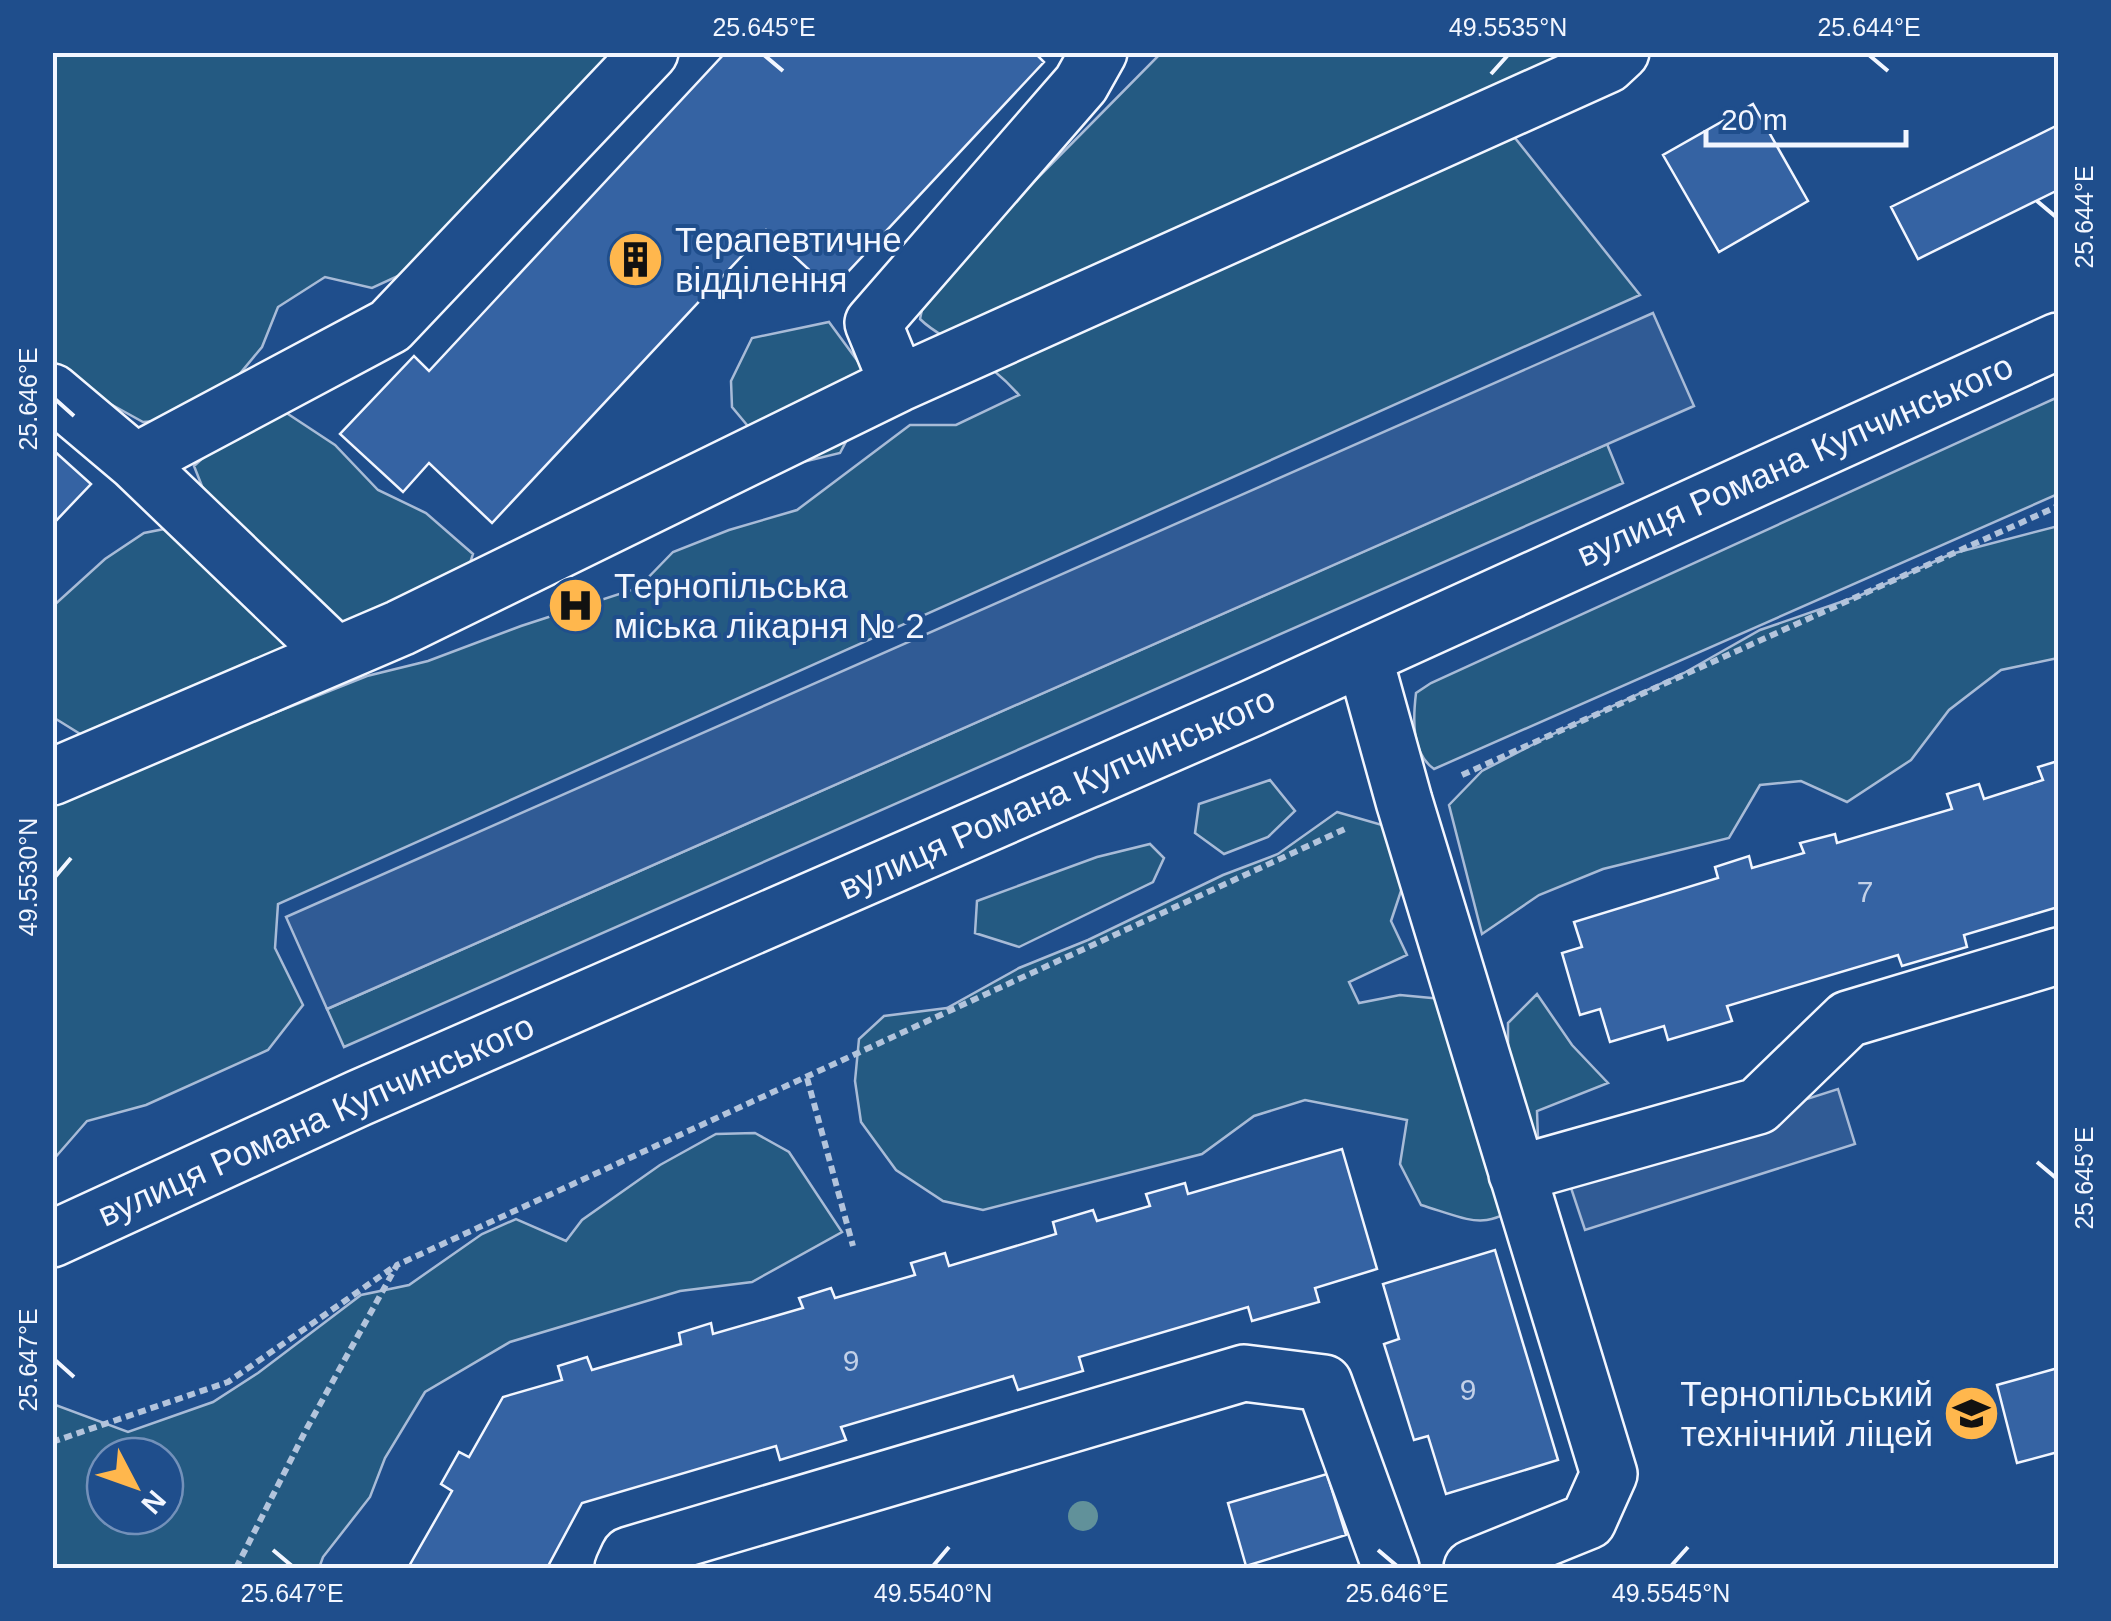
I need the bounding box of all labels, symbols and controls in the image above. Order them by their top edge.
text: 25.645°E [712,13,816,41]
text: 49.5535°N [1449,13,1567,41]
text: 25.644°E [1817,13,1921,41]
scale bar [1706,85,1906,147]
text: 20 m [1721,103,1788,136]
text: 25.644°E [2070,165,2098,269]
place label: Терапевтичне відділення [675,220,902,299]
building icon: Терапевтичне відділення [606,230,666,290]
street label: вулиця Романа Купчинського [1571,346,2019,574]
text: 25.646°E [14,347,42,451]
place label: Тернопільська міська лікарня № 2 [614,566,925,645]
hospital icon: Тернопільська міська лікарня № 2 [545,576,605,636]
street label: вулиця Романа Купчинського [833,679,1281,907]
text: 49.5530°N [14,818,42,936]
house number: 7 [1857,875,1873,908]
street label: вулиця Романа Купчинського [92,1006,540,1234]
text: 25.645°E [2070,1126,2098,1230]
text: 25.647°E [14,1308,42,1412]
house number: 9 [843,1344,859,1377]
house number: 9 [1460,1373,1476,1406]
place label: Тернопільський технічний ліцей [1680,1374,1933,1453]
school or university icon: Тернопільський технічний ліцей [1942,1384,2002,1444]
north arrow [85,1436,185,1536]
text: N [135,1484,172,1520]
text: 25.647°E [240,1579,344,1607]
text: 49.5540°N [874,1579,992,1607]
text: 25.646°E [1345,1579,1449,1607]
text: 49.5545°N [1612,1579,1730,1607]

